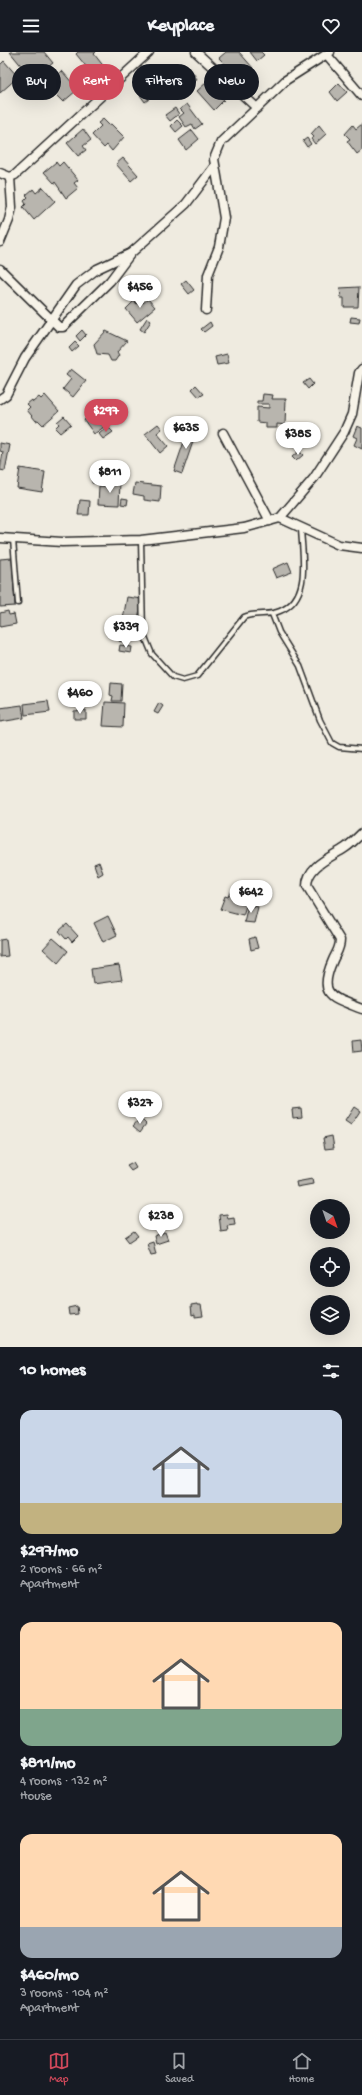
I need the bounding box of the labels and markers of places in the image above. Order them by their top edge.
pin: $456 [116,275,164,309]
pin: $297 [82,399,130,433]
pin: $635 [162,416,210,450]
pin: $385 [274,422,322,456]
pin: $811 [86,460,134,494]
pin: $339 [102,615,150,649]
pin: $460 [56,681,104,715]
pin: $642 [227,880,275,914]
pin: $327 [116,1091,164,1125]
pin: $238 [137,1204,185,1238]

